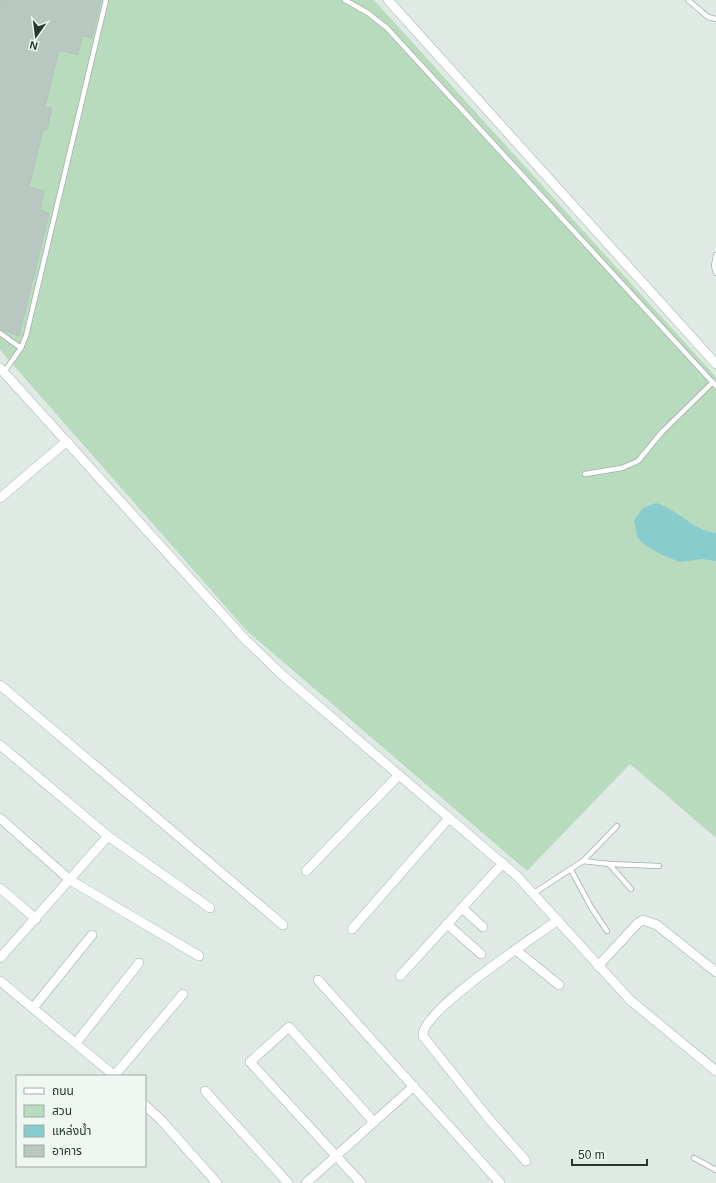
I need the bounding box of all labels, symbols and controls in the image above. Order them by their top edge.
north arrow [16,16,56,56]
text: N [28,39,39,52]
legend [16,1075,146,1167]
text: ถนน [52,1084,74,1098]
text: สวน [52,1104,72,1118]
text: แหล่งน้ำ [52,1122,91,1138]
scale bar [572,1141,647,1167]
text: อาคาร [52,1144,82,1158]
text: 50 m [578,1148,605,1162]

